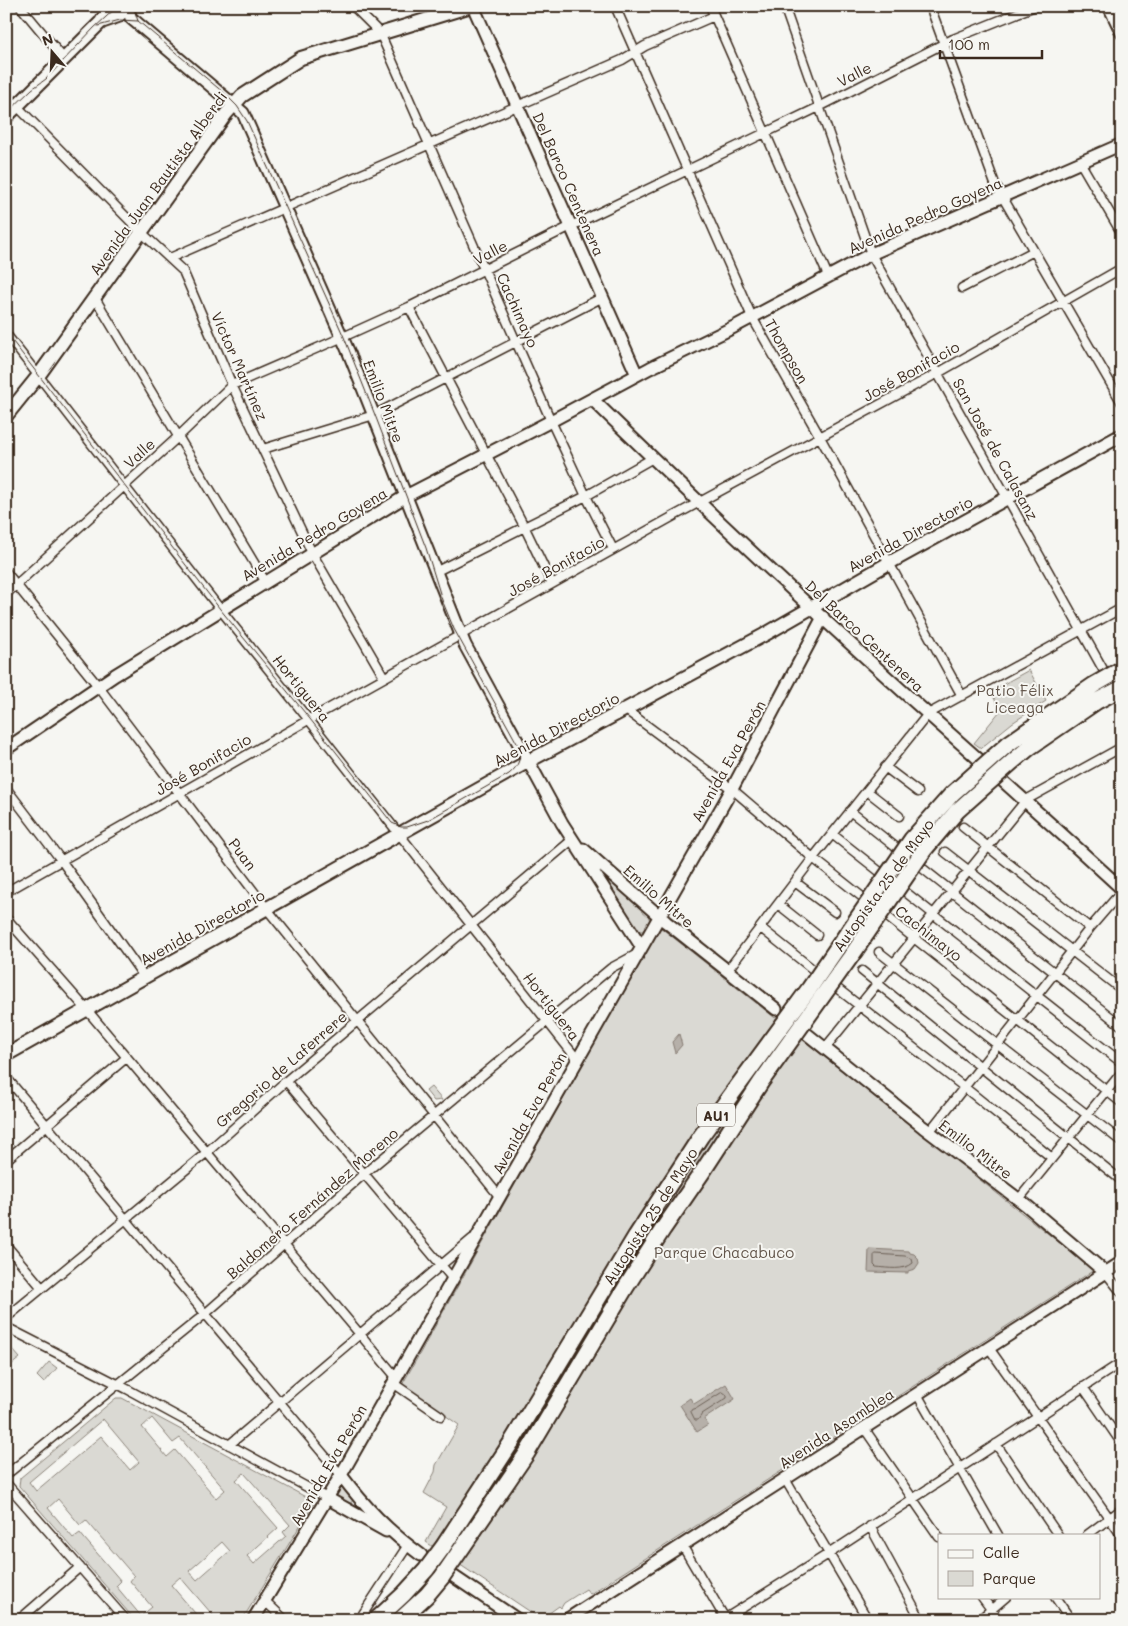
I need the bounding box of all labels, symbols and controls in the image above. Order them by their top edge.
north arrow [28,28,78,78]
scale bar [940,28,1043,60]
text: N [39,29,56,50]
text: 100 m [948,34,990,54]
street label: Valle [834,57,874,91]
street label: Avenida Juan Bautista Alberdi [85,87,231,279]
street label: Del Barco Centenera [528,109,610,259]
street label: Avenida Pedro Goyena [845,172,1005,258]
street label: Valle [470,235,510,269]
street label: Cachimayo [493,269,543,351]
street label: Víctor Martínez [207,308,273,424]
street label: Thompson [760,315,814,387]
street label: José Bonifacio [859,336,963,406]
street label: Emilio Mitre [359,357,409,445]
street label: San José de Calasanz [949,374,1043,524]
street label: Valle [119,434,159,472]
street label: Avenida Pedro Goyena [237,483,391,585]
street label: Avenida Directorio [844,491,976,577]
street label: José Bonifacio [504,531,608,601]
street label: Del Barco Centenera [801,576,929,696]
street label: Hortiguera [269,650,335,726]
park label: Patio Félix Liceaga [976,680,1054,717]
street label: Avenida Directorio [490,687,622,771]
street label: Avenida Eva Perón [686,696,770,826]
street label: José Bonifacio [152,729,254,799]
street label: Autopista 25 de Mayo [828,815,938,955]
street label: Puan [224,834,262,874]
street label: Emilio Mitre [620,860,698,932]
street label: Avenida Directorio [136,884,268,970]
street label: Cachimayo [891,901,967,966]
street label: Hortiguera [519,968,585,1044]
street label: Gregorio de Laferrere [211,1006,351,1132]
street label: Avenida Eva Perón [487,1048,571,1178]
road number: AU1 [697,1104,735,1126]
street label: Emilio Mitre [935,1115,1017,1183]
street label: Baldomero Fernández Moreno [222,1123,402,1283]
street label: Autopista 25 de Mayo [598,1144,702,1288]
park label: Parque Chacabuco [654,1242,794,1262]
street label: Avenida Asamblea [775,1383,897,1473]
street label: Avenida Eva Perón [285,1401,371,1529]
legend [938,1534,1100,1598]
text: Calle [983,1542,1020,1562]
text: Parque [983,1568,1036,1588]

